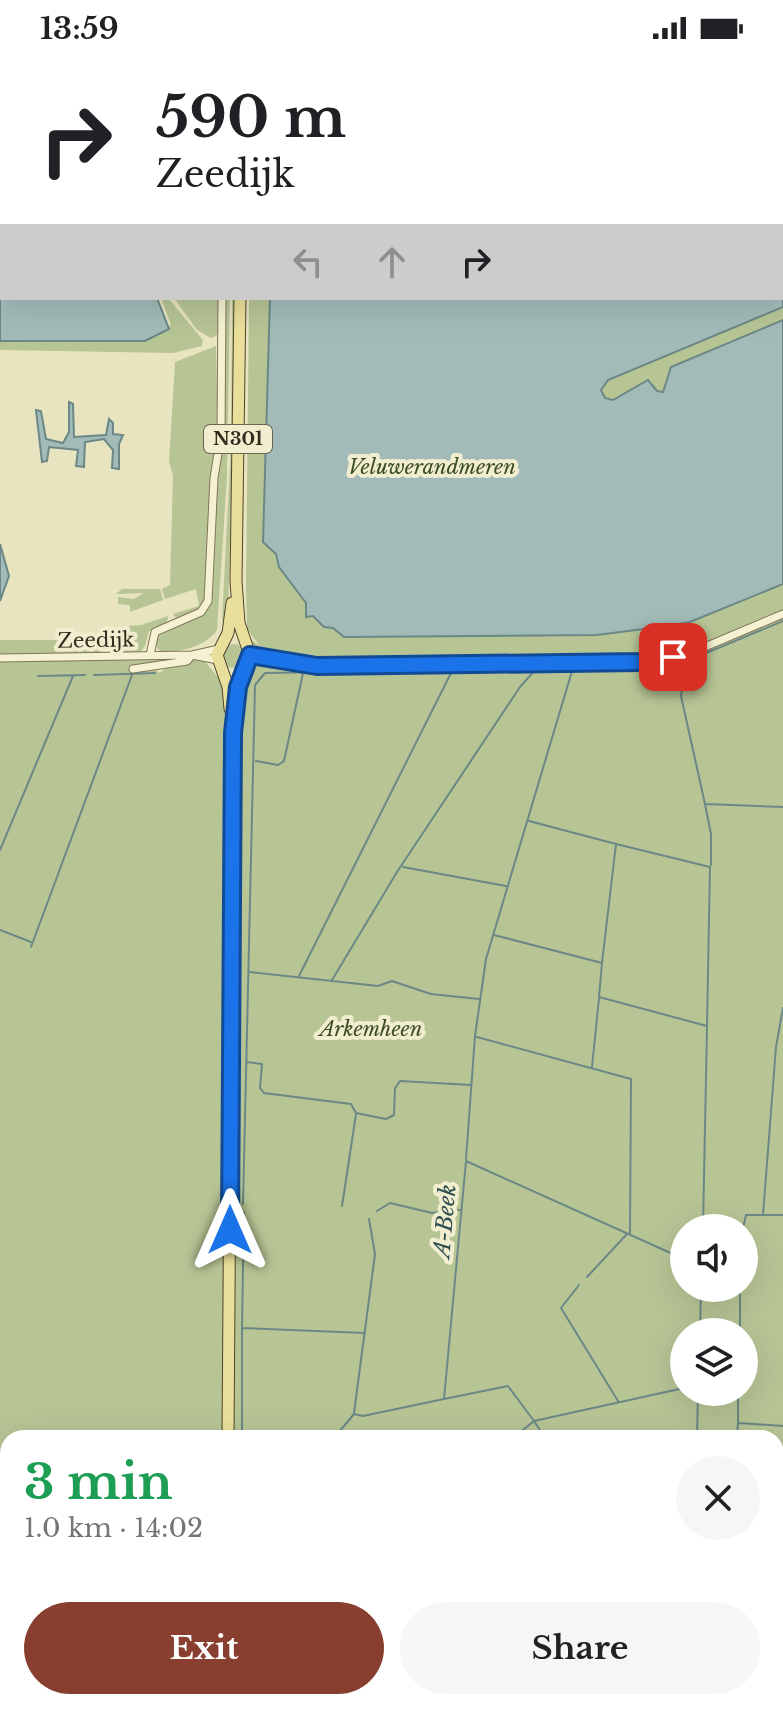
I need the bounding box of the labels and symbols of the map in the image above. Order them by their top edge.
road number: N301 [204,425,272,453]
park label: Veluwerandmeren [348,455,516,479]
pin [639,623,707,691]
street label: Zeedijk [57,627,135,653]
park label: Arkemheen [317,1017,422,1041]
water label: A-Beek [428,1183,462,1262]
position arrow [188,1188,272,1272]

